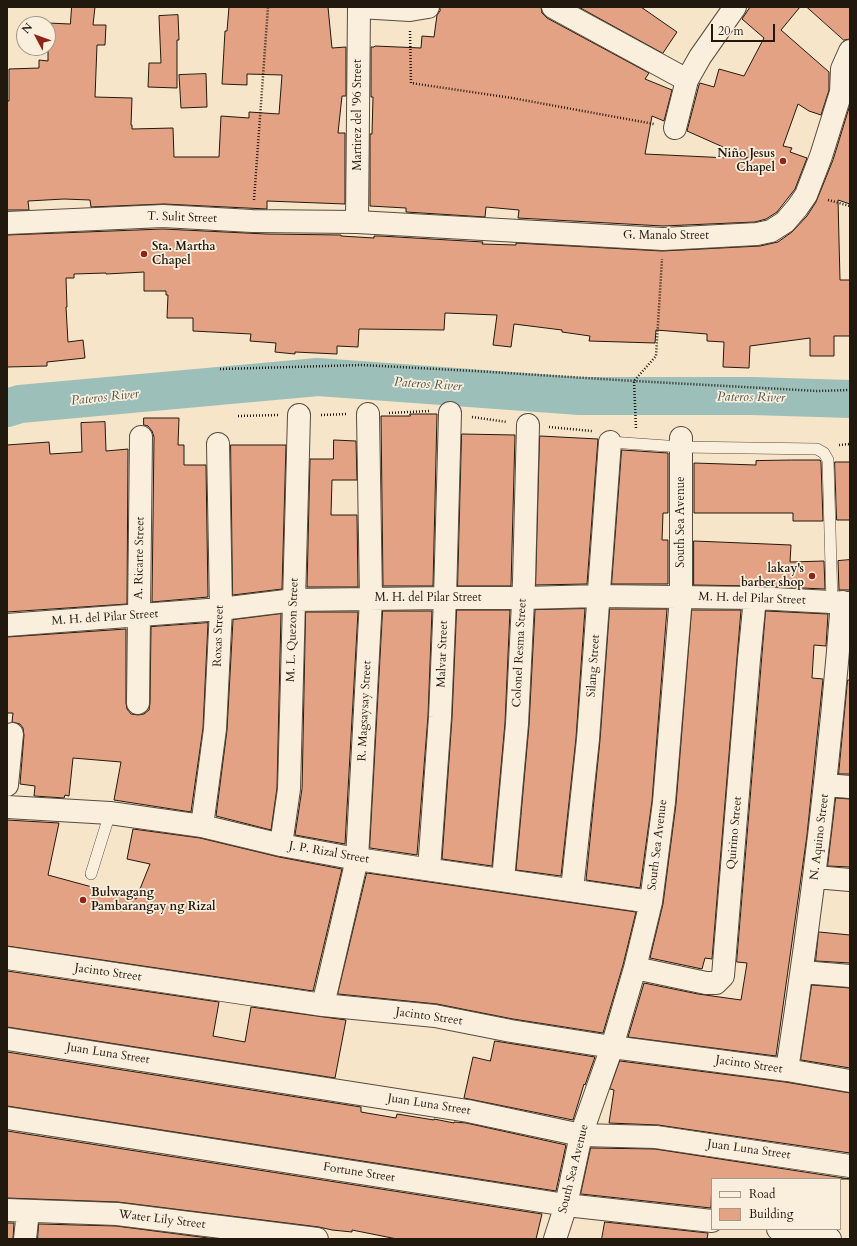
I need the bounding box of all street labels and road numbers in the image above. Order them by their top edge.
street label: Martirez del '96 Street [351,59,365,171]
street label: T. Sulit Street [147,210,217,226]
street label: G. Manalo Street [623,229,709,243]
street label: South Sea Avenue [674,476,688,568]
street label: A. Ricarte Street [132,516,148,600]
street label: M. L. Quezon Street [284,578,302,682]
street label: M. H. del Pilar Street [698,590,806,608]
street label: M. H. del Pilar Street [374,591,482,605]
street label: Colonel Resma Street [510,598,530,708]
street label: Roxas Street [211,605,227,667]
street label: M. H. del Pilar Street [51,607,159,629]
street label: Malvar Street [435,620,451,688]
street label: Silang Street [585,634,603,698]
street label: R. Magsaysay Street [355,660,375,762]
street label: N. Aquino Street [808,793,832,881]
street label: Quirino Street [725,796,745,870]
street label: South Sea Avenue [645,799,671,891]
street label: J. P. Rizal Street [288,839,370,867]
street label: Jacinto Street [74,961,142,985]
street label: Jacinto Street [395,1005,463,1029]
street label: Juan Luna Street [65,1040,151,1068]
street label: Jacinto Street [715,1053,783,1077]
street label: Juan Luna Street [386,1091,472,1119]
street label: South Sea Avenue [556,1123,592,1215]
street label: Juan Luna Street [706,1137,792,1163]
street label: Fortune Street [322,1160,396,1186]
street label: Water Lily Street [118,1208,206,1232]

